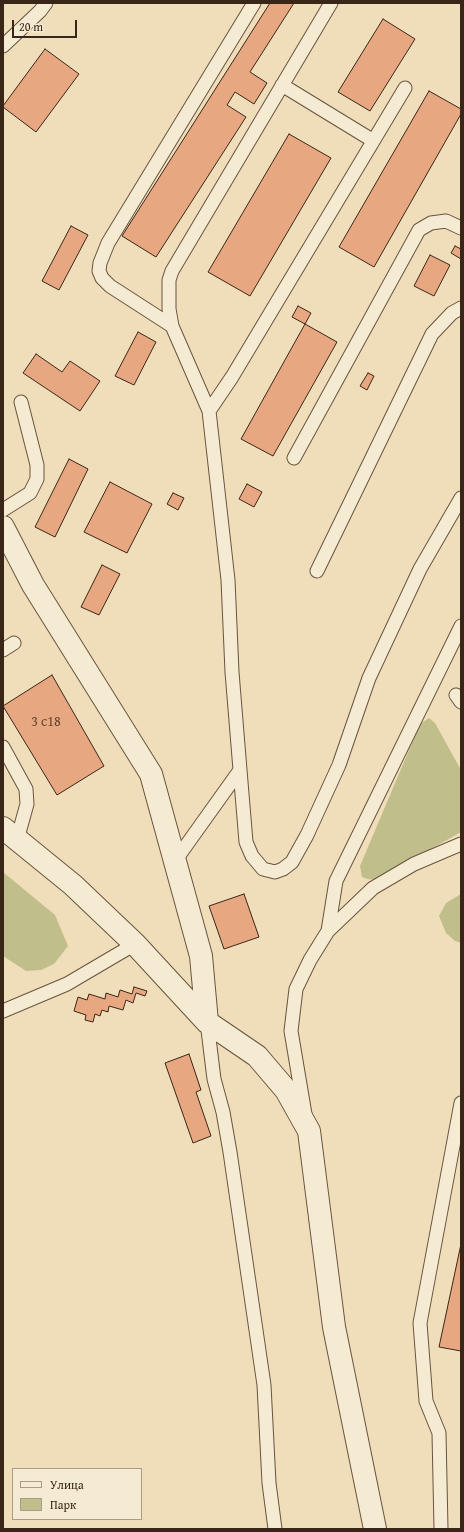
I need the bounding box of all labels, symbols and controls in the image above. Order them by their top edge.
scale bar [14,12,79,38]
text: 20 m [19,18,43,35]
house number: 3 с18 [31,714,61,730]
legend [12,1468,142,1520]
text: Улица [50,1476,84,1493]
text: Парк [50,1496,76,1513]

